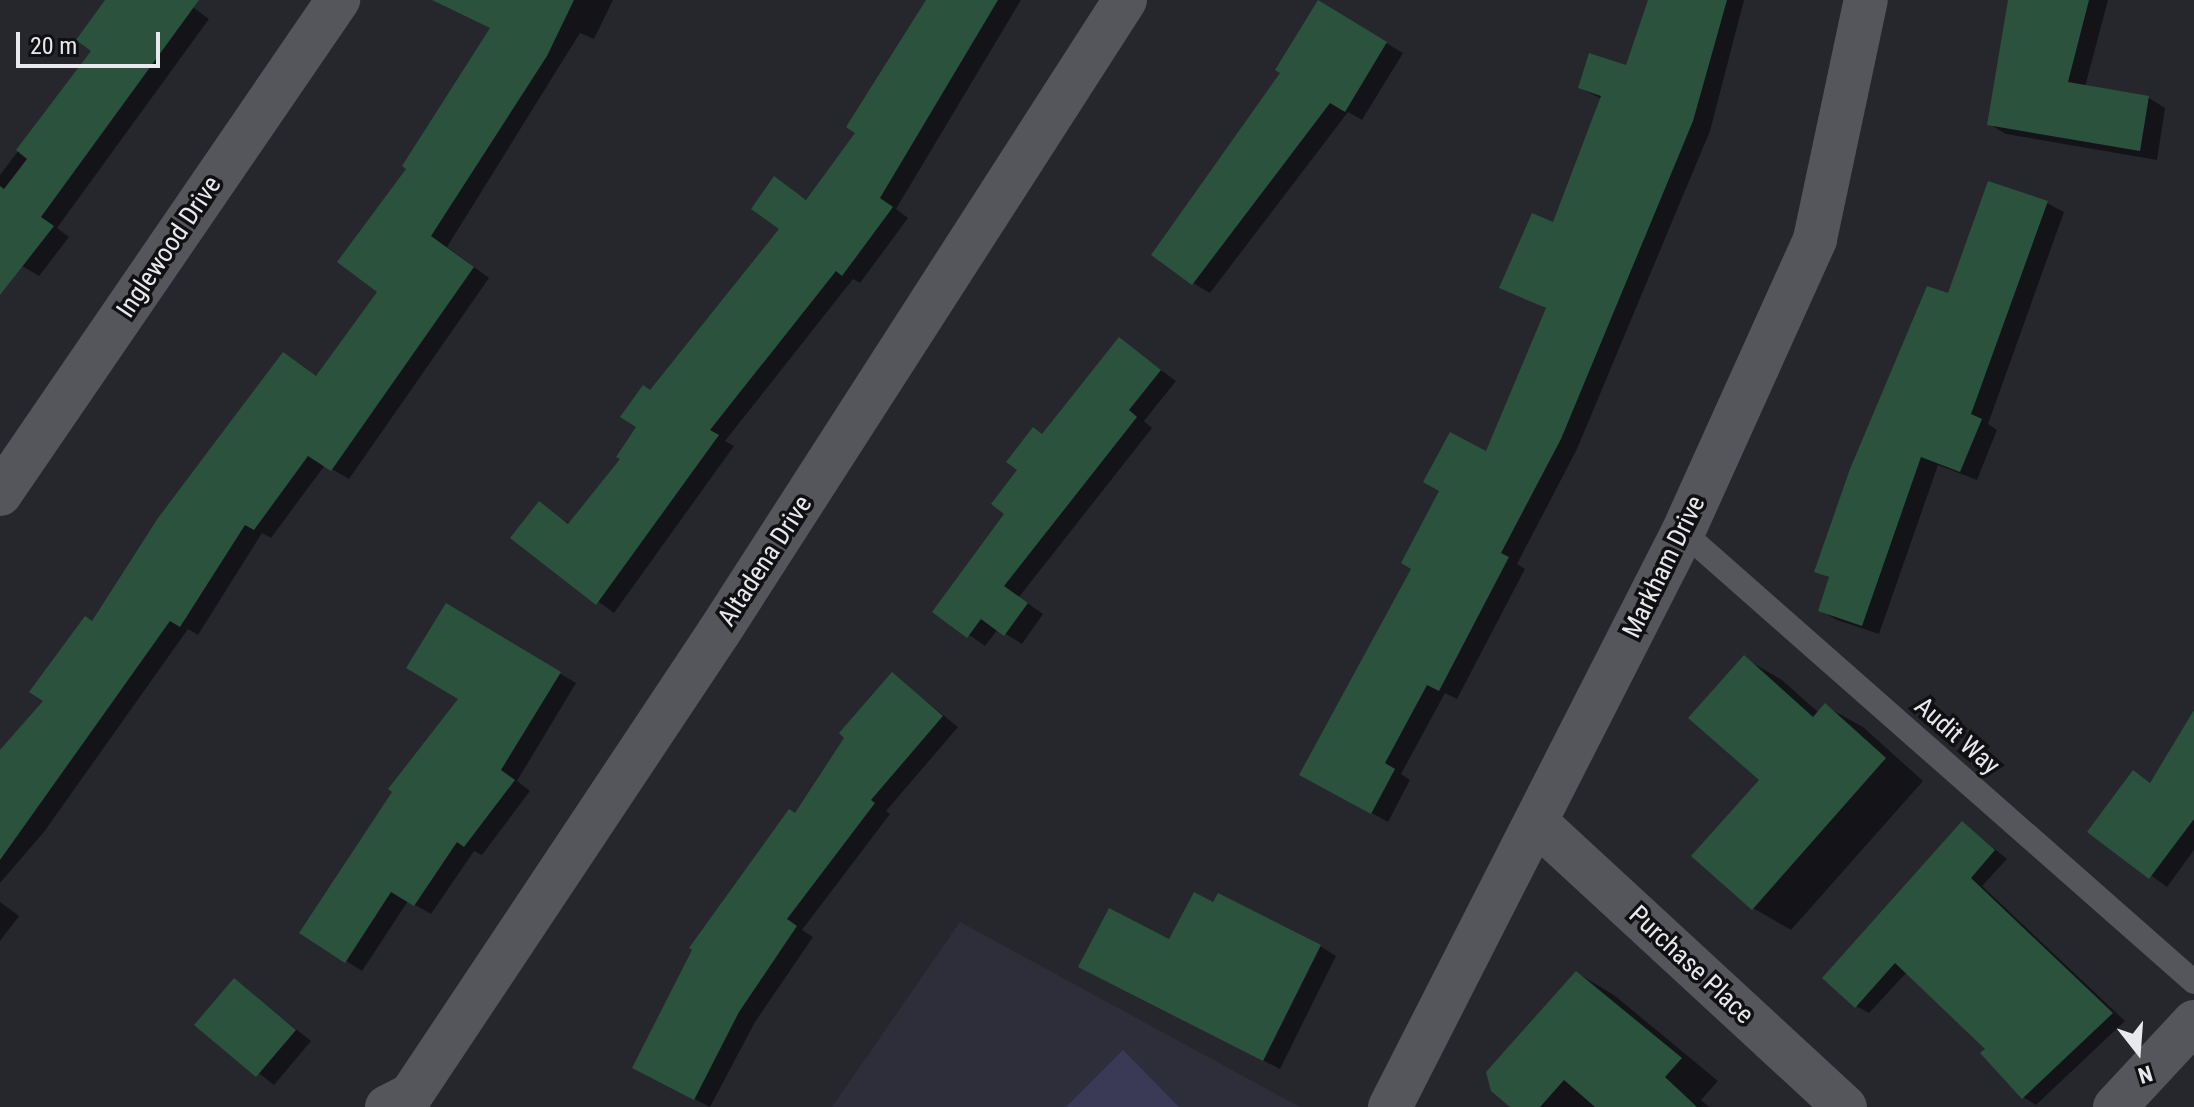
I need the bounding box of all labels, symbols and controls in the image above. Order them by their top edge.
scale bar [20,16,164,66]
text: 20 m [30,32,77,60]
street label: Inglewood Drive [110,170,228,324]
street label: Altadena Drive [711,490,819,632]
street label: Markham Drive [1616,491,1712,643]
street label: Audit Way [1908,691,2006,781]
street label: Purchase Place [1622,899,1760,1031]
north arrow [2098,1011,2178,1091]
text: N [2135,1061,2155,1088]

